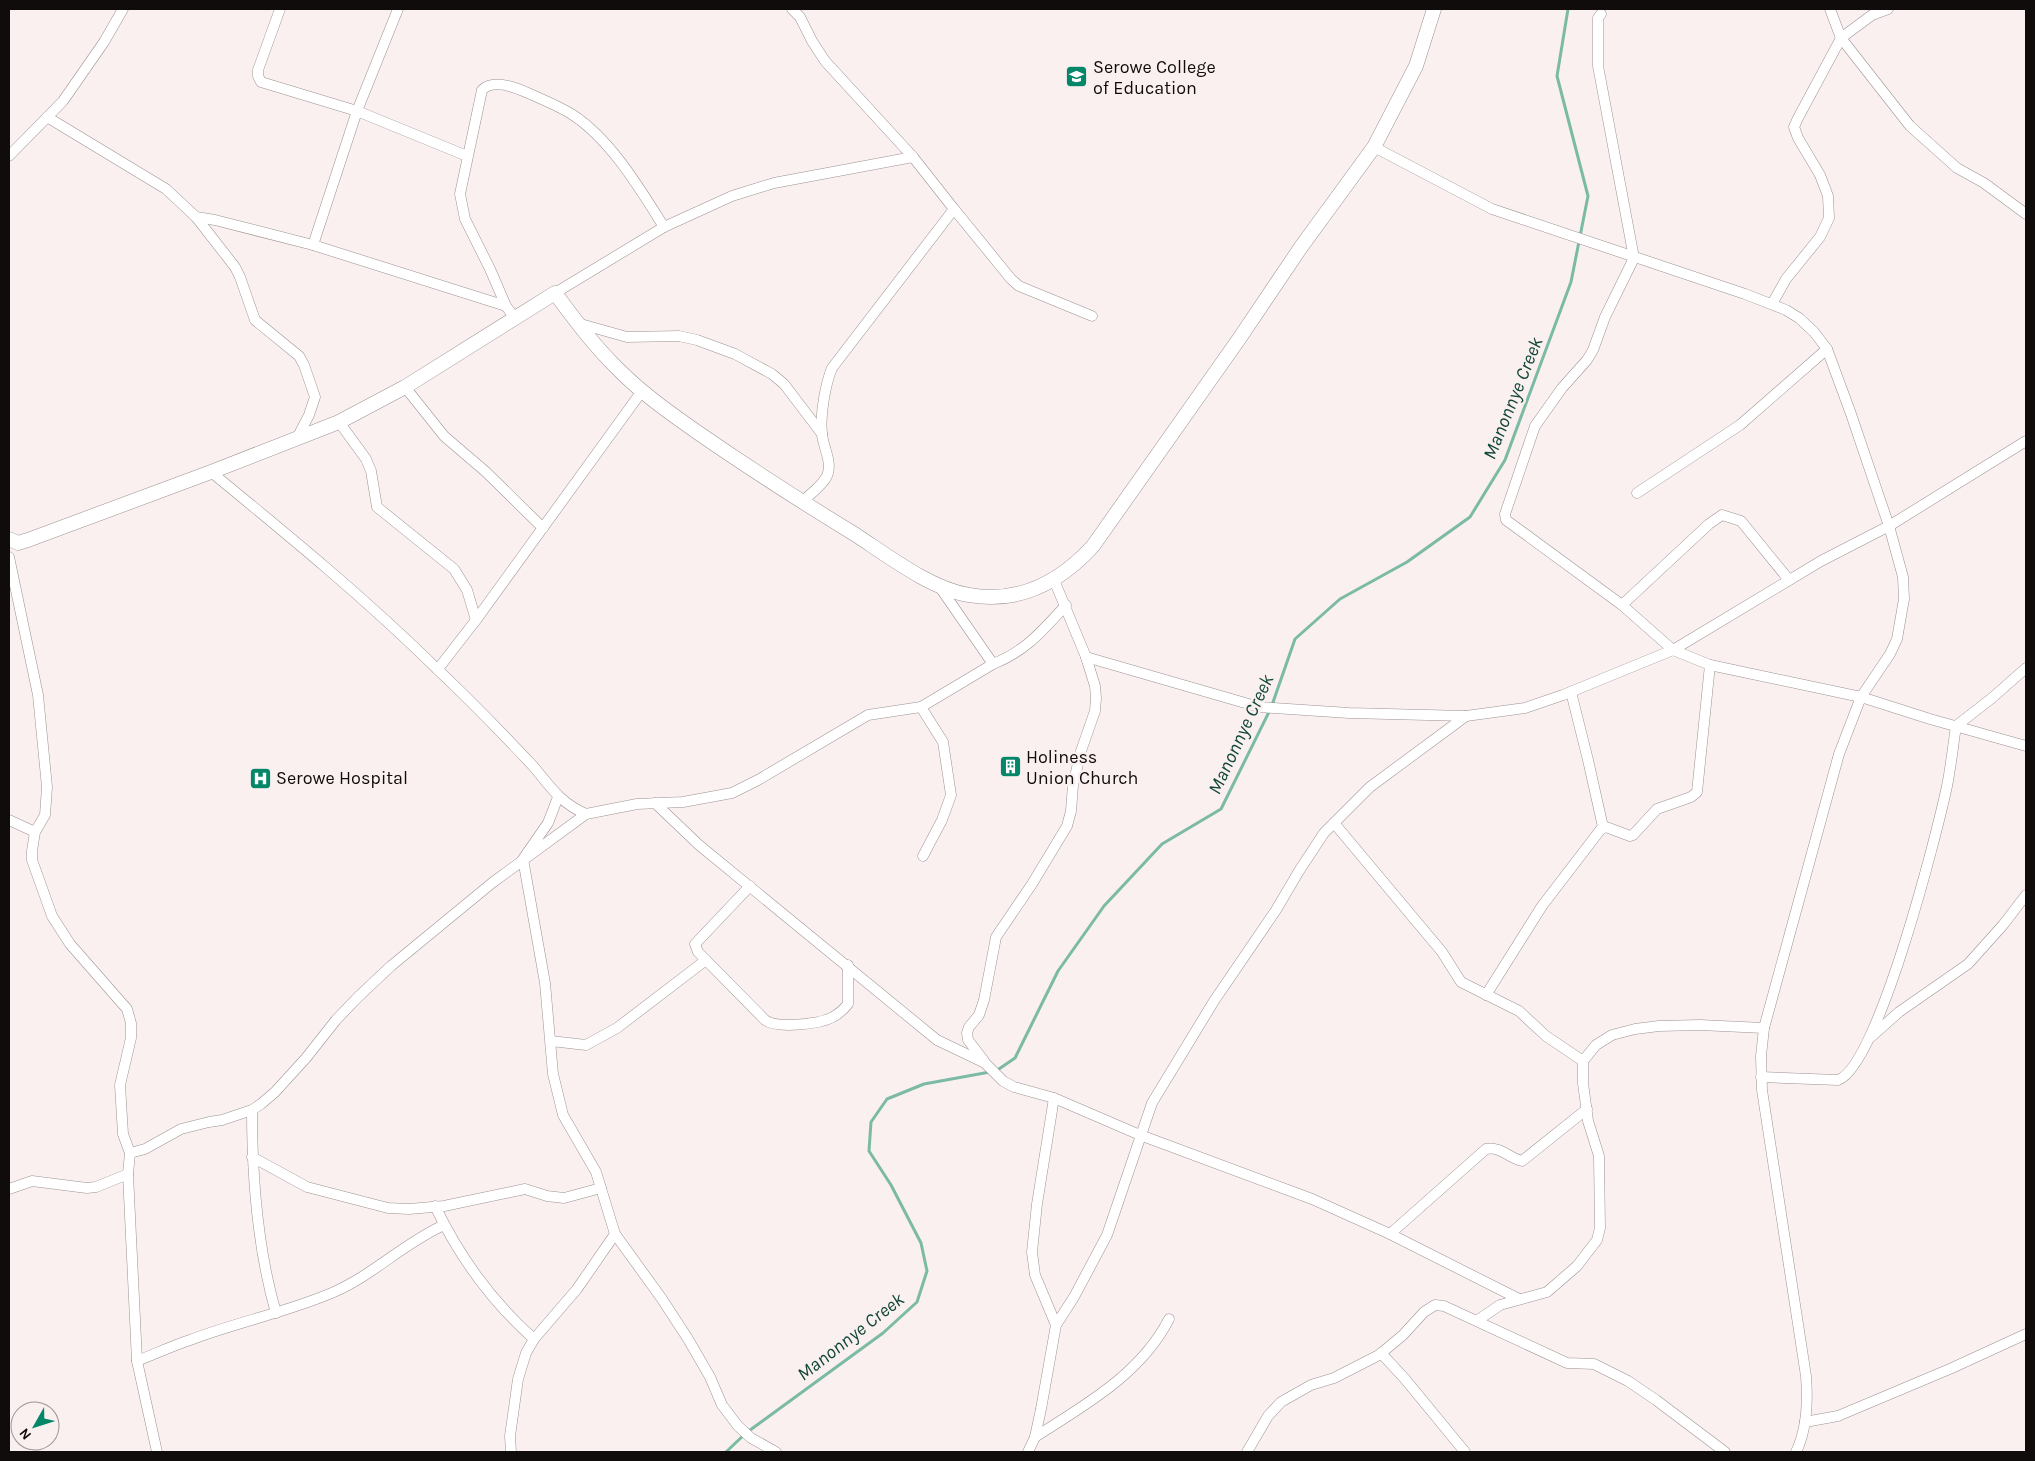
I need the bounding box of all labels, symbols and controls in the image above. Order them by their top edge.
place label: Serowe College of Education [1093,56,1216,99]
school or university icon: Serowe College of Education [1065,65,1089,89]
water label: Manonnye Creek [1478,334,1548,463]
water label: Manonnye Creek [1204,671,1278,798]
place label: Holiness Union Church [1026,746,1138,789]
building icon: Holiness Union Church [998,755,1022,779]
hospital icon: Serowe Hospital [248,766,272,790]
place label: Serowe Hospital [276,767,408,789]
water label: Manonnye Creek [793,1288,909,1385]
north arrow [10,1401,60,1451]
text: N [16,1425,35,1443]

